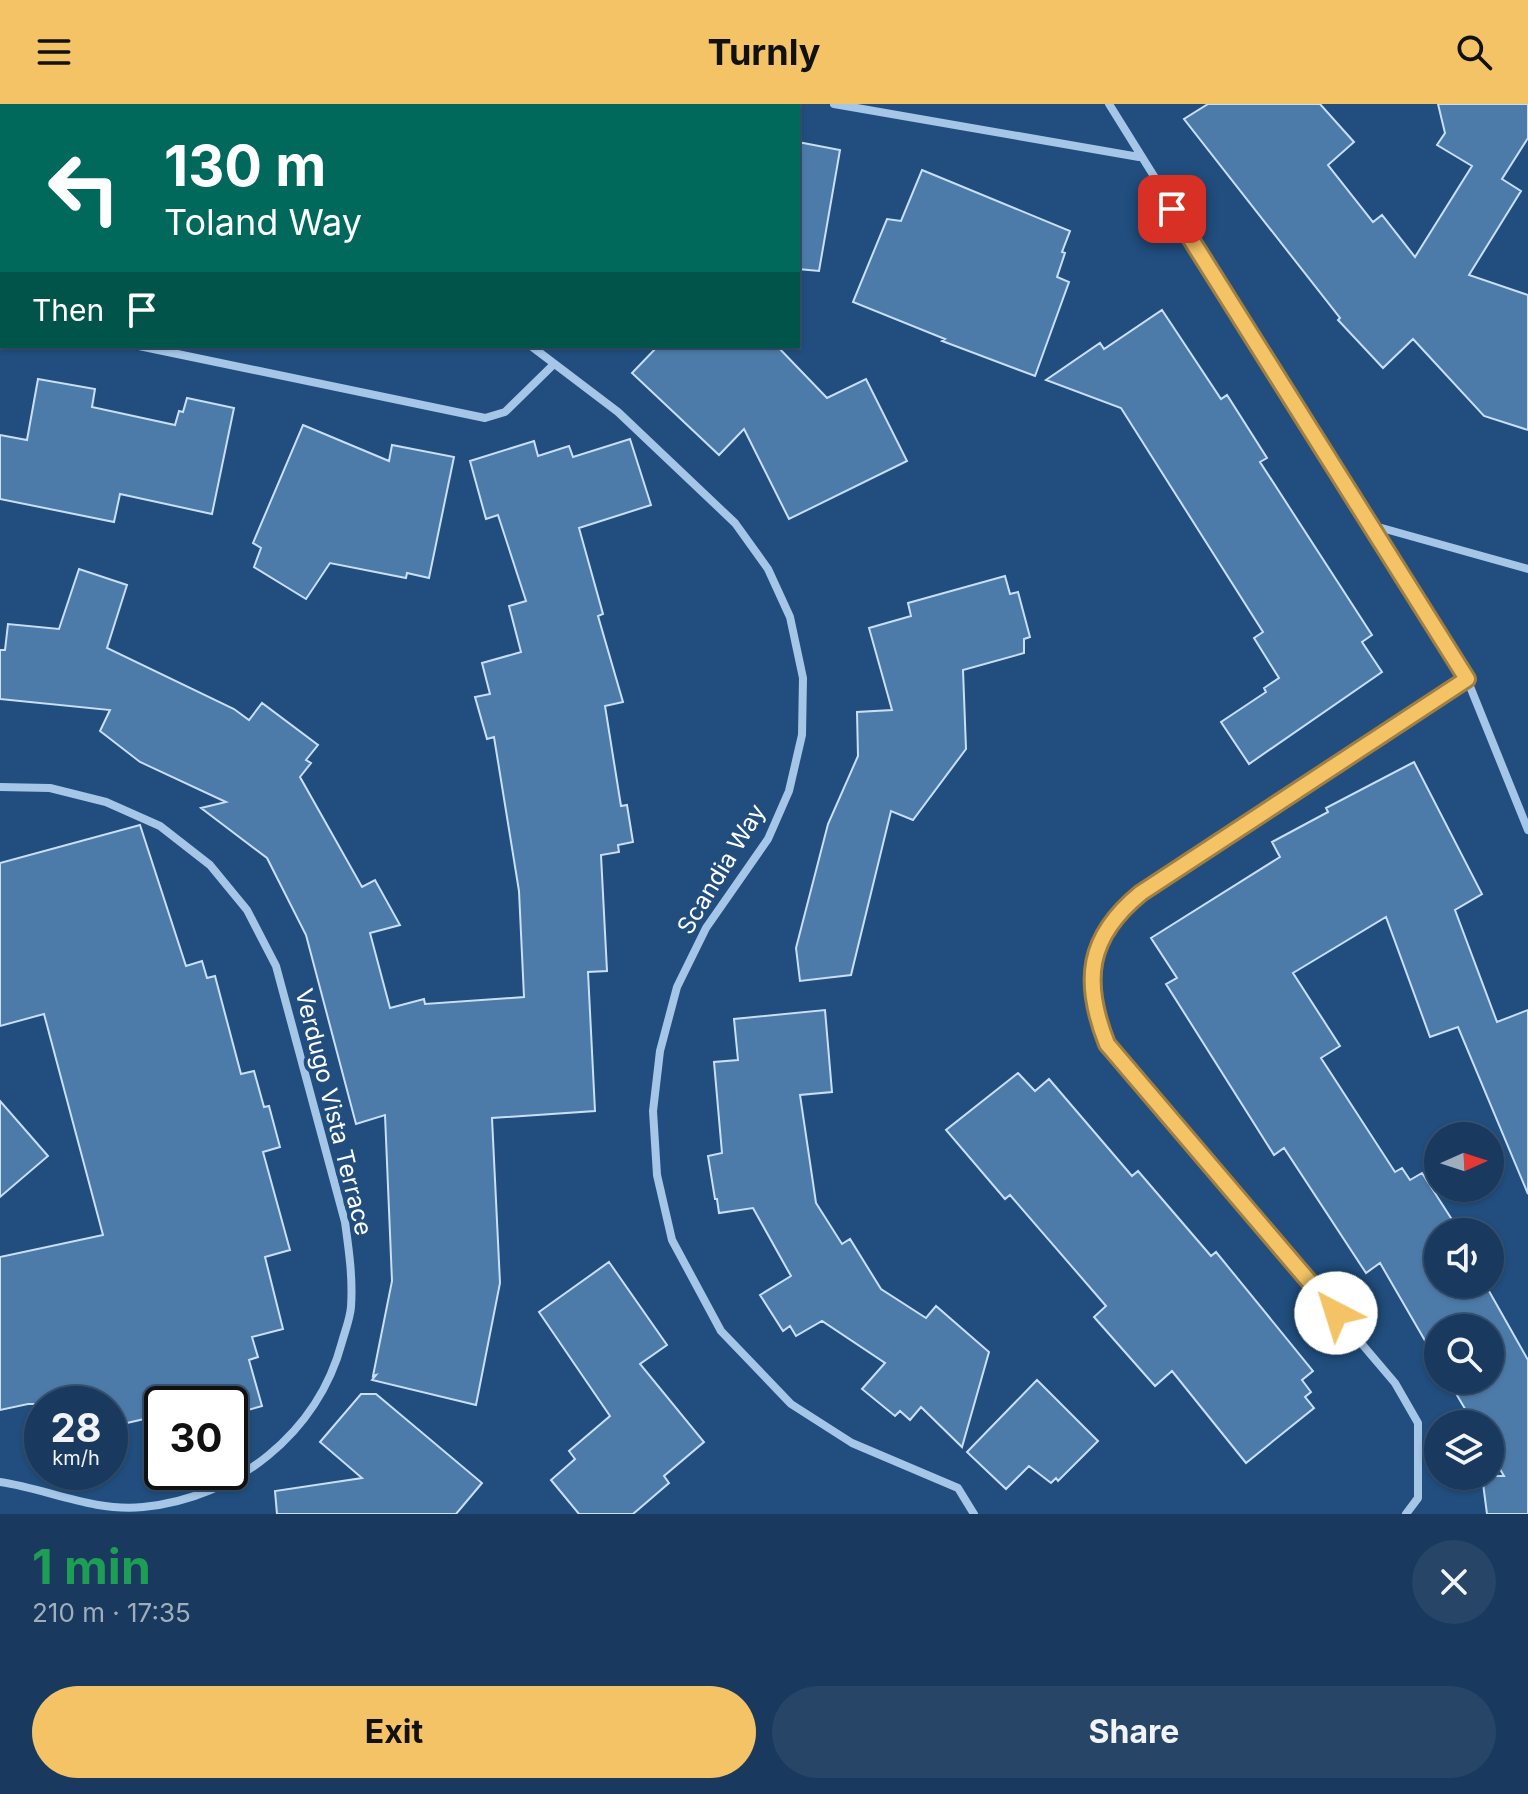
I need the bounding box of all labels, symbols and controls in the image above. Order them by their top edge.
icon: menu [32,30,76,74]
text: Turnly [708,30,820,74]
icon: search [1452,30,1496,74]
text: 130 m [164,132,326,200]
icon: left [32,136,136,240]
pin [1138,175,1206,243]
icon: arrive [1150,187,1194,231]
text: Toland Way [164,200,362,244]
icon: arrive [120,288,164,332]
text: Then [32,292,104,328]
street label: Scandia Way [671,799,771,939]
street label: Verdugo Vista Terrace [289,986,379,1238]
north arrow [1424,1122,1504,1202]
map controls [1424,1122,1504,1490]
button: sound [1424,1218,1504,1298]
position arrow [1294,1271,1378,1355]
button: search [1424,1314,1504,1394]
speed limit sign: 30 [144,1386,248,1490]
text: 28 [50,1403,102,1452]
button: layers [1424,1410,1504,1490]
text: km/h [52,1446,100,1470]
text: 1 min [32,1537,151,1596]
button: close [1412,1540,1496,1624]
text: 210 m · 17:35 [32,1597,191,1628]
button: Exit [32,1686,756,1778]
button: Share [772,1686,1496,1778]

